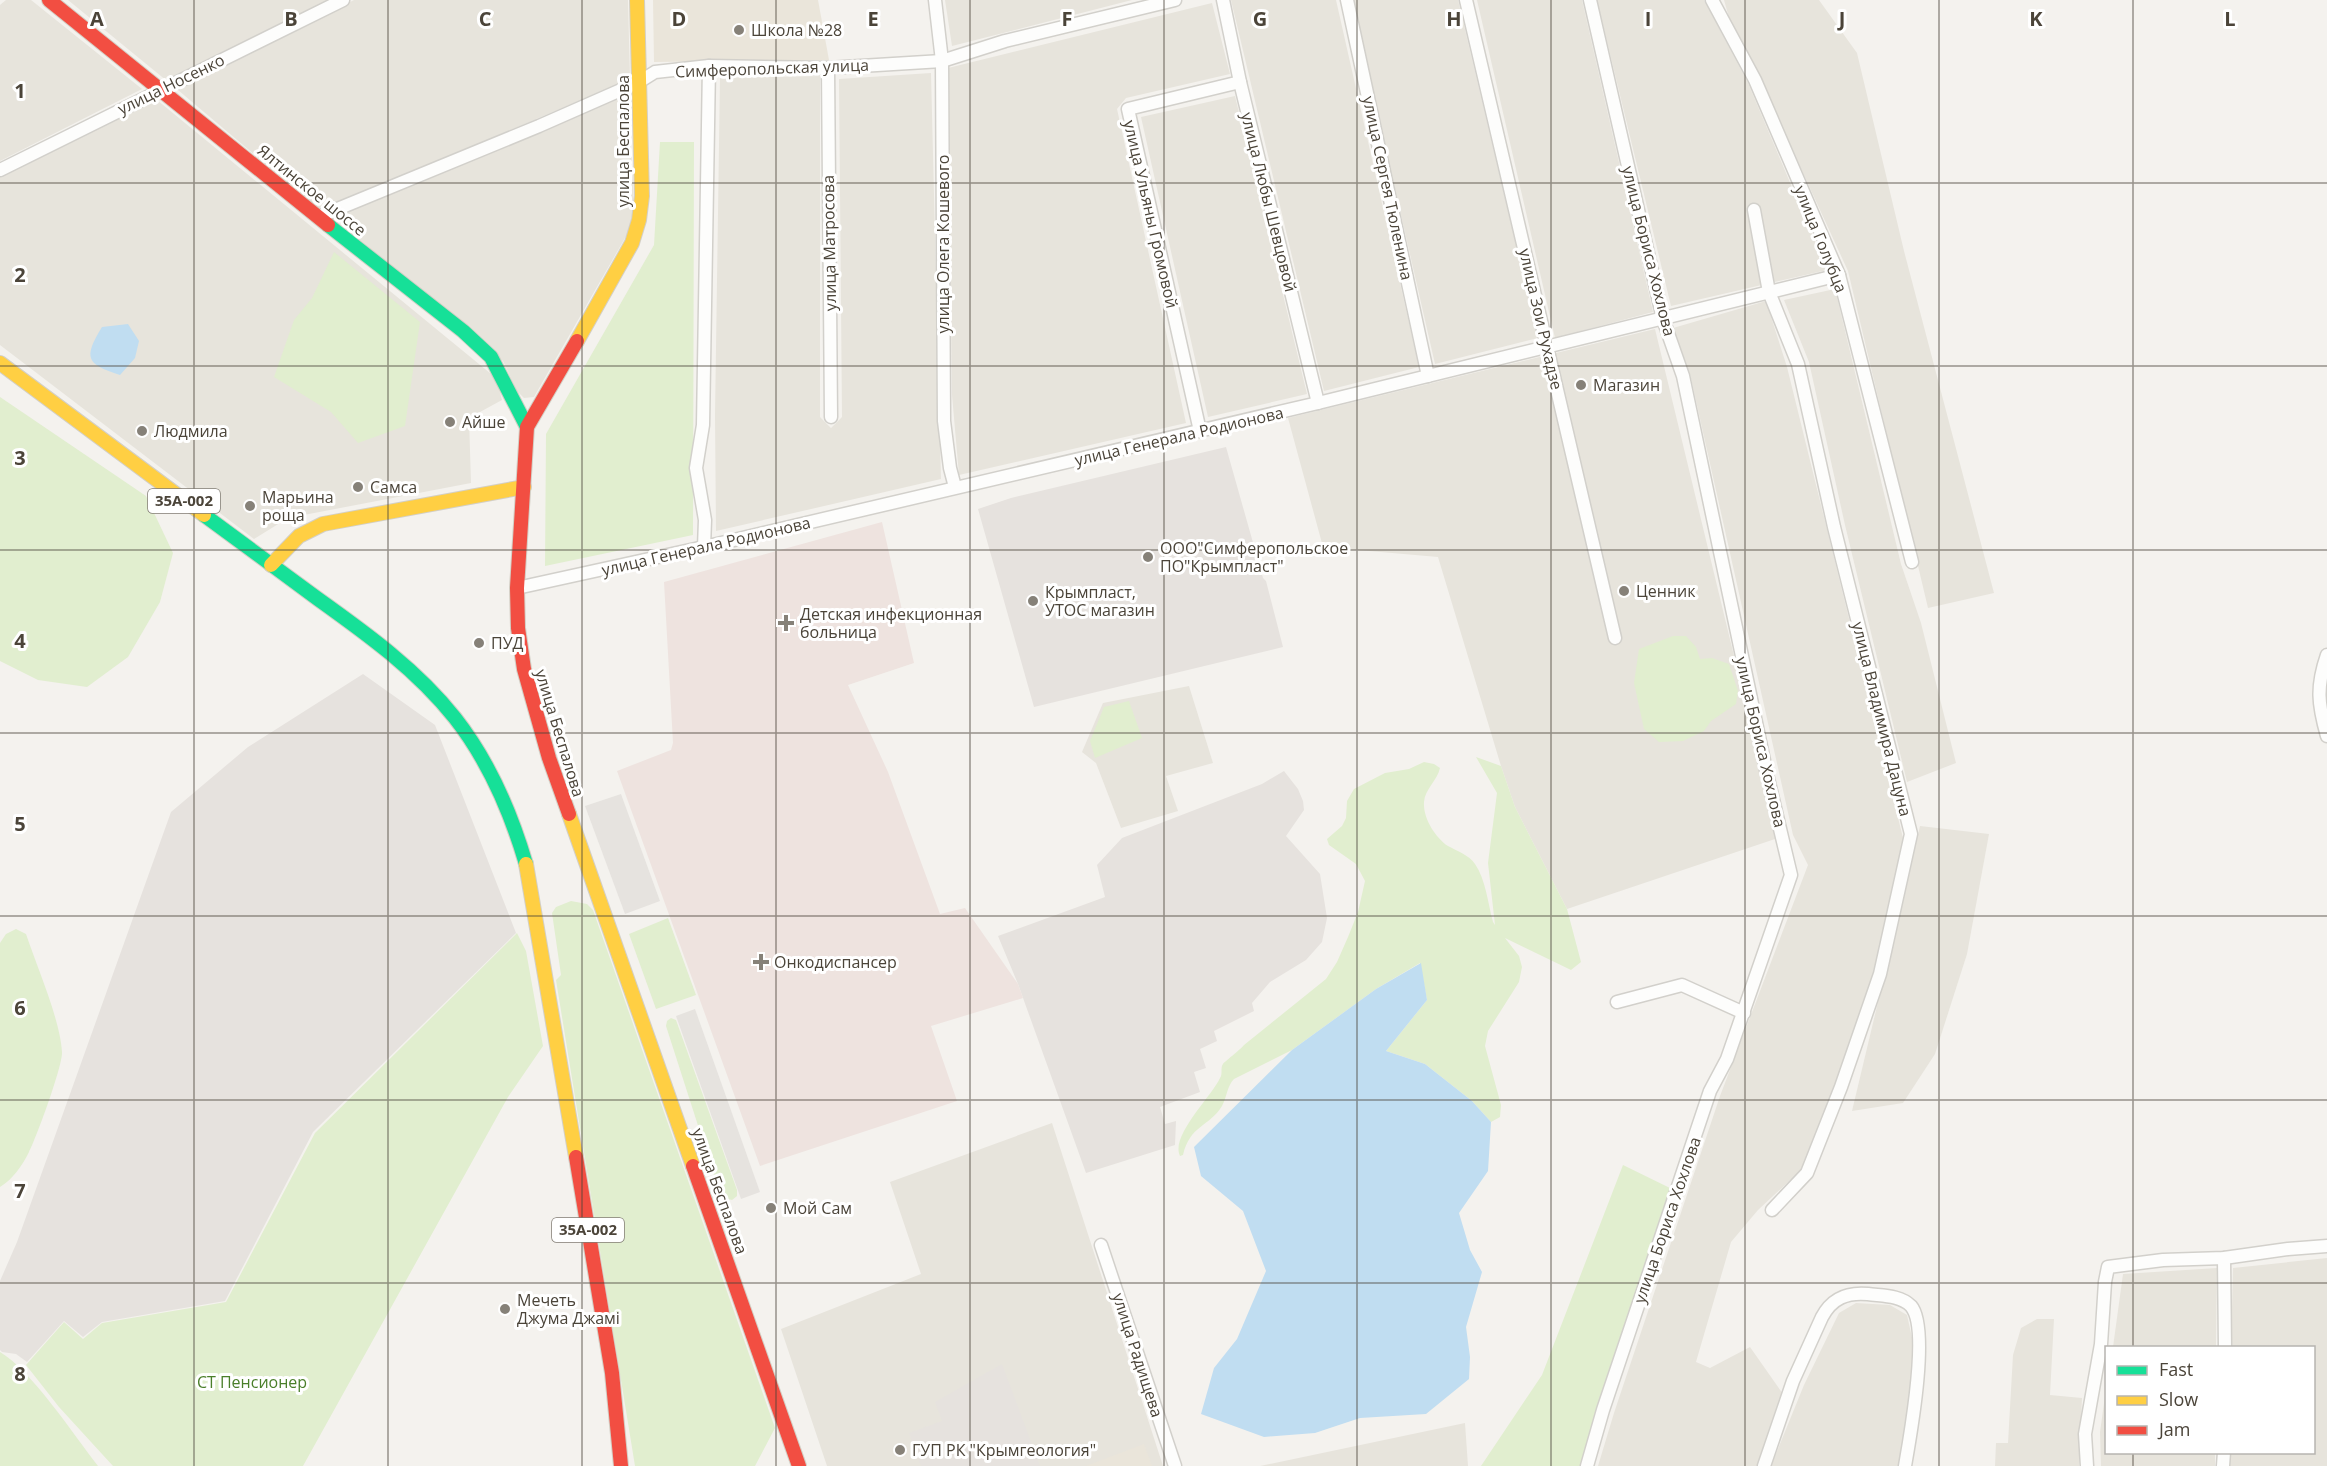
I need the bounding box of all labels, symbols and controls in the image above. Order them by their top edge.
text: A [90,5,104,32]
text: B [284,5,298,32]
text: C [479,5,492,32]
text: D [672,5,686,32]
text: E [867,5,879,32]
text: F [1062,5,1072,32]
text: G [1253,5,1267,32]
text: H [1446,5,1462,32]
text: I [1645,5,1651,32]
text: J [1837,5,1845,32]
text: K [2029,5,2043,32]
text: L [2224,5,2236,32]
place label: Школа №28 [751,19,842,41]
marker: Школа №28 [732,23,746,37]
street label: улица Носенко [114,49,228,119]
street label: Симферопольская улица [675,54,869,82]
street label: улица Беспалова [612,75,634,207]
text: 1 [14,77,26,104]
street label: улица Сергея Тюленина [1358,94,1418,282]
street label: улица Любы Шевцовой [1236,110,1302,294]
street label: улица Ульяны Громовой [1119,118,1183,310]
street label: Ялтинское шоссе [253,139,371,241]
street label: улица Олега Кошевого [932,155,954,333]
street label: улица Бориса Хохлова [1617,164,1681,338]
street label: улица Матросова [817,175,841,311]
street label: улица Голубца [1789,182,1853,296]
street label: улица Зои Рухадзе [1514,246,1568,392]
text: 2 [14,261,26,288]
place label: Магазин [1593,374,1660,396]
marker: Магазин [1574,378,1588,392]
street label: улица Генерала Родионова [1072,401,1286,471]
place label: Айше [462,411,506,433]
marker: Айше [443,415,457,429]
place label: Людмила [154,420,228,442]
marker: Людмила [135,424,149,438]
text: 3 [14,444,26,471]
place label: Самса [370,476,417,498]
marker: Самса [351,480,365,494]
place label: Марьина роща [262,486,334,526]
road number: 35А-002 [148,489,220,513]
marker: Марьина роща [243,499,257,513]
street label: улица Генерала Родионова [599,511,813,581]
place label: ООО"Симферопольское ПО"Крымпласт" [1160,537,1348,577]
marker: ООО"Симферопольское ПО"Крымпласт" [1141,550,1155,564]
place label: Ценник [1636,580,1696,602]
place label: Крымпласт, УТОС магазин [1045,581,1155,621]
marker: Ценник [1617,584,1631,598]
marker: Крымпласт, УТОС магазин [1026,594,1040,608]
place label: Детская инфекционная больница [800,603,982,643]
marker: Детская инфекционная больница [777,614,795,632]
street label: улица Владимира Дацуна [1847,619,1917,819]
text: 4 [14,627,26,654]
place label: ПУД [491,632,524,654]
marker: ПУД [472,636,486,650]
street label: улица Бориса Хохлова [1731,654,1791,830]
street label: улица Беспалова [530,666,590,800]
text: 5 [14,810,26,837]
place label: Онкодиспансер [774,951,897,973]
marker: Онкодиспансер [752,953,770,971]
text: 6 [14,994,26,1021]
street label: улица Беспалова [687,1125,753,1257]
street label: улица Бориса Хохлова [1628,1134,1706,1306]
text: 7 [14,1177,26,1204]
place label: Мой Сам [783,1197,852,1219]
marker: Мой Сам [764,1201,778,1215]
road number: 35А-002 [552,1218,624,1242]
place label: Мечеть Джума Джамі [517,1289,620,1329]
street label: улица Радищева [1107,1290,1169,1420]
marker: Мечеть Джума Джамі [498,1302,512,1316]
legend [2105,1346,2315,1454]
text: Fast [2159,1357,2193,1381]
text: 8 [14,1360,26,1387]
park label: СТ Пенсионер [197,1371,307,1393]
text: Slow [2159,1387,2198,1411]
text: Jam [2157,1417,2191,1441]
place label: ГУП РК "Крымгеология" [912,1439,1096,1461]
marker: ГУП РК "Крымгеология" [893,1443,907,1457]

